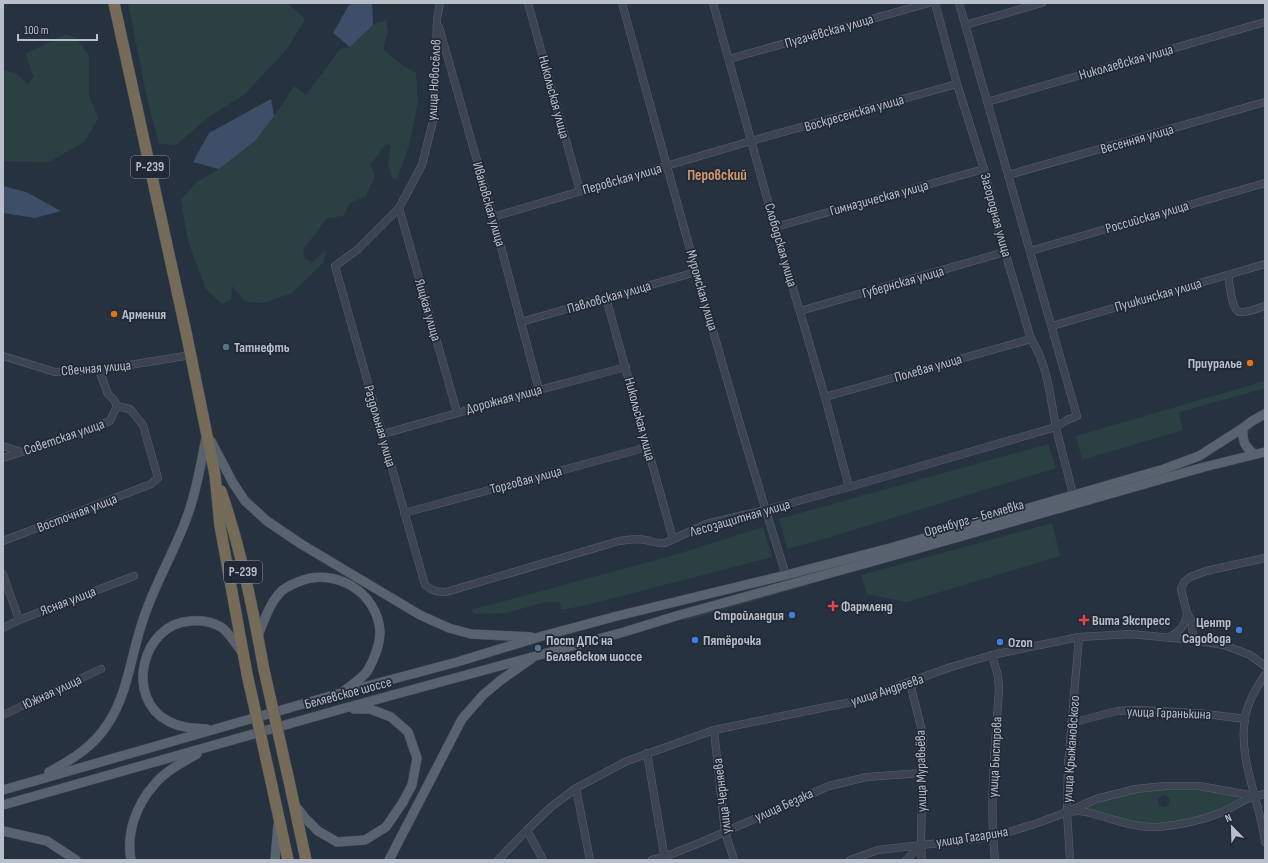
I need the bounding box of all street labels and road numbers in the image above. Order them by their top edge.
street label: Пугачёвская улица [783,10,875,52]
street label: улица Новосёлов [423,39,445,121]
street label: Николаевская улица [1077,40,1175,84]
street label: Никольская улица [535,54,573,140]
street label: Воскресенская улица [802,91,906,135]
street label: Весенняя улица [1098,120,1176,158]
road number: Р-239 [131,156,169,178]
street label: Ивановская улица [469,160,509,248]
street label: Перовская улица [581,160,663,198]
street label: Загородная улица [977,171,1015,259]
street label: Гимназическая улица [828,177,930,219]
street label: Российская улица [1103,197,1191,237]
street label: Слободская улица [761,201,801,289]
street label: Муромская улица [682,248,722,332]
street label: Губернская улица [860,262,946,302]
street label: Пушкинская улица [1113,274,1203,316]
street label: Яицкая улица [411,277,445,343]
street label: Павловская улица [565,277,653,317]
street label: Полевая улица [892,350,964,386]
street label: Свечная улица [60,356,132,380]
street label: Никольская улица [621,376,659,462]
street label: Дорожная улица [464,381,544,417]
street label: Раздольная улица [360,383,400,469]
street label: Советская улица [21,415,107,459]
street label: Торговая улица [488,462,564,498]
street label: Восточная улица [35,490,119,536]
street label: Лесозащитная улица [687,496,792,541]
street label: Оренбург – Беляевка [922,496,1026,540]
road number: Р-239 [224,561,262,583]
street label: Ясная улица [38,583,98,619]
street label: улица Андреева [848,670,926,710]
street label: Южная улица [20,671,84,713]
street label: Беляевское шоссе [303,673,393,713]
street label: улица Крыжановского [1059,695,1083,803]
street label: улица Гаранькина [1127,703,1211,723]
street label: улица Быстрова [984,716,1006,798]
street label: улица Муравьёва [912,730,930,812]
street label: улица Черняева [709,757,735,835]
street label: улица Безака [752,785,816,825]
street label: улица Гагарина [935,823,1009,851]

